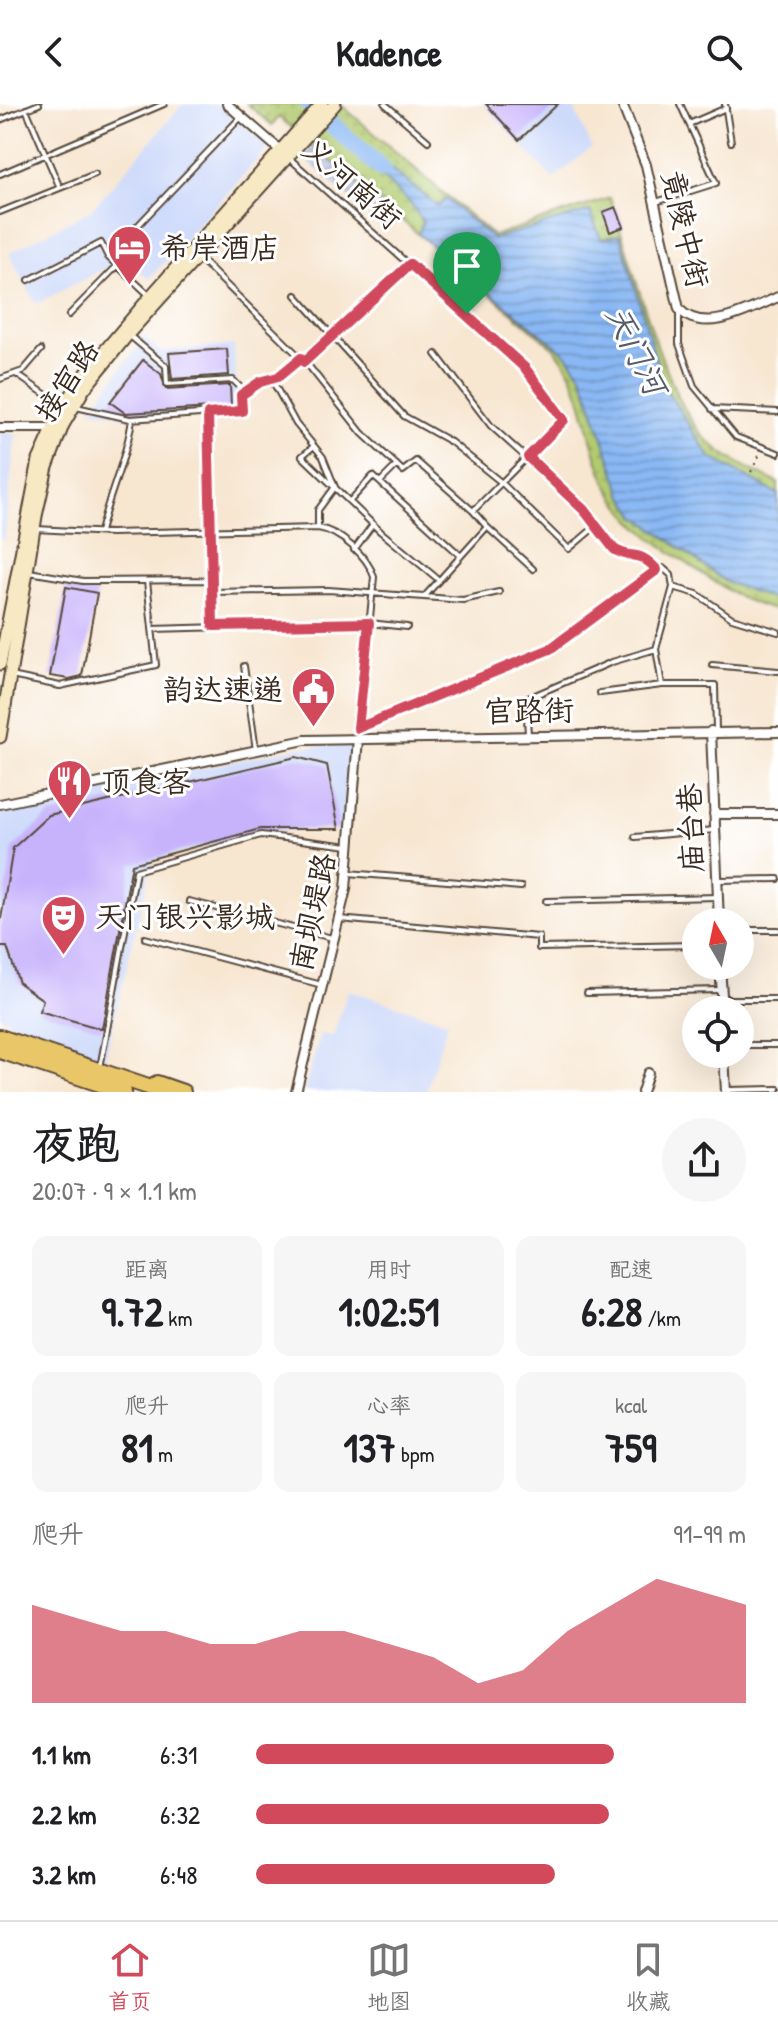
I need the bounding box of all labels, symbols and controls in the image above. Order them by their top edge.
text: Kadence [336,28,442,77]
icon: back [32,30,76,74]
icon: search [702,30,746,74]
street label: 义河南街 [294,129,411,238]
street label: 竟陵中街 [653,166,719,292]
hotel icon: 希岸酒店 [105,224,153,287]
place label: 希岸酒店 [160,227,280,267]
pin [433,232,501,314]
icon: arrive [445,244,489,288]
water label: 天门河 [595,297,680,407]
street label: 接官路 [25,332,107,429]
public building icon: 韵达速递 [290,666,338,729]
place label: 韵达速递 [163,669,283,709]
street label: 官路街 [484,689,574,731]
restaurant icon: 顶食客 [46,758,94,821]
place label: 顶食客 [101,761,191,801]
street label: 庙台巷 [668,782,712,874]
street label: 南坝堤路 [280,849,344,975]
theatre icon: 天门银兴影城 [40,893,88,956]
place label: 天门银兴影城 [95,896,275,936]
north arrow [682,908,754,980]
map controls [682,908,754,1068]
button: locate [682,996,754,1068]
text: 夜跑 [32,1113,120,1173]
button: share [662,1118,746,1202]
text: 20:07 · 9 × 1.1 km [32,1173,197,1208]
text: 距离 [125,1254,169,1284]
text: 用时 [367,1254,411,1284]
text: 配速 [609,1254,653,1284]
text: 9.72 [102,1284,163,1338]
text: 1:02:51 [338,1284,440,1338]
text: 6:28 [581,1284,642,1338]
text: km [163,1303,192,1333]
text: /km [642,1303,681,1333]
text: 爬升 [125,1390,169,1420]
text: 心率 [367,1390,411,1420]
text: kcal [615,1390,647,1420]
text: 81 [121,1420,153,1474]
text: 137 [344,1420,396,1474]
text: 759 [605,1420,657,1474]
text: m [153,1439,173,1469]
text: bpm [396,1439,434,1469]
text: 爬升 [32,1516,84,1551]
text: 91–99 m [673,1516,746,1551]
text: 1.1 km [32,1737,91,1772]
text: 6:31 [160,1737,198,1772]
text: 2.2 km [32,1797,96,1832]
text: 6:32 [160,1797,200,1832]
text: 3.2 km [32,1857,96,1892]
text: 6:48 [160,1857,197,1892]
tab: 首页 [108,1938,152,2016]
tab: 地图 [367,1938,411,2016]
tab: 收藏 [626,1938,670,2016]

